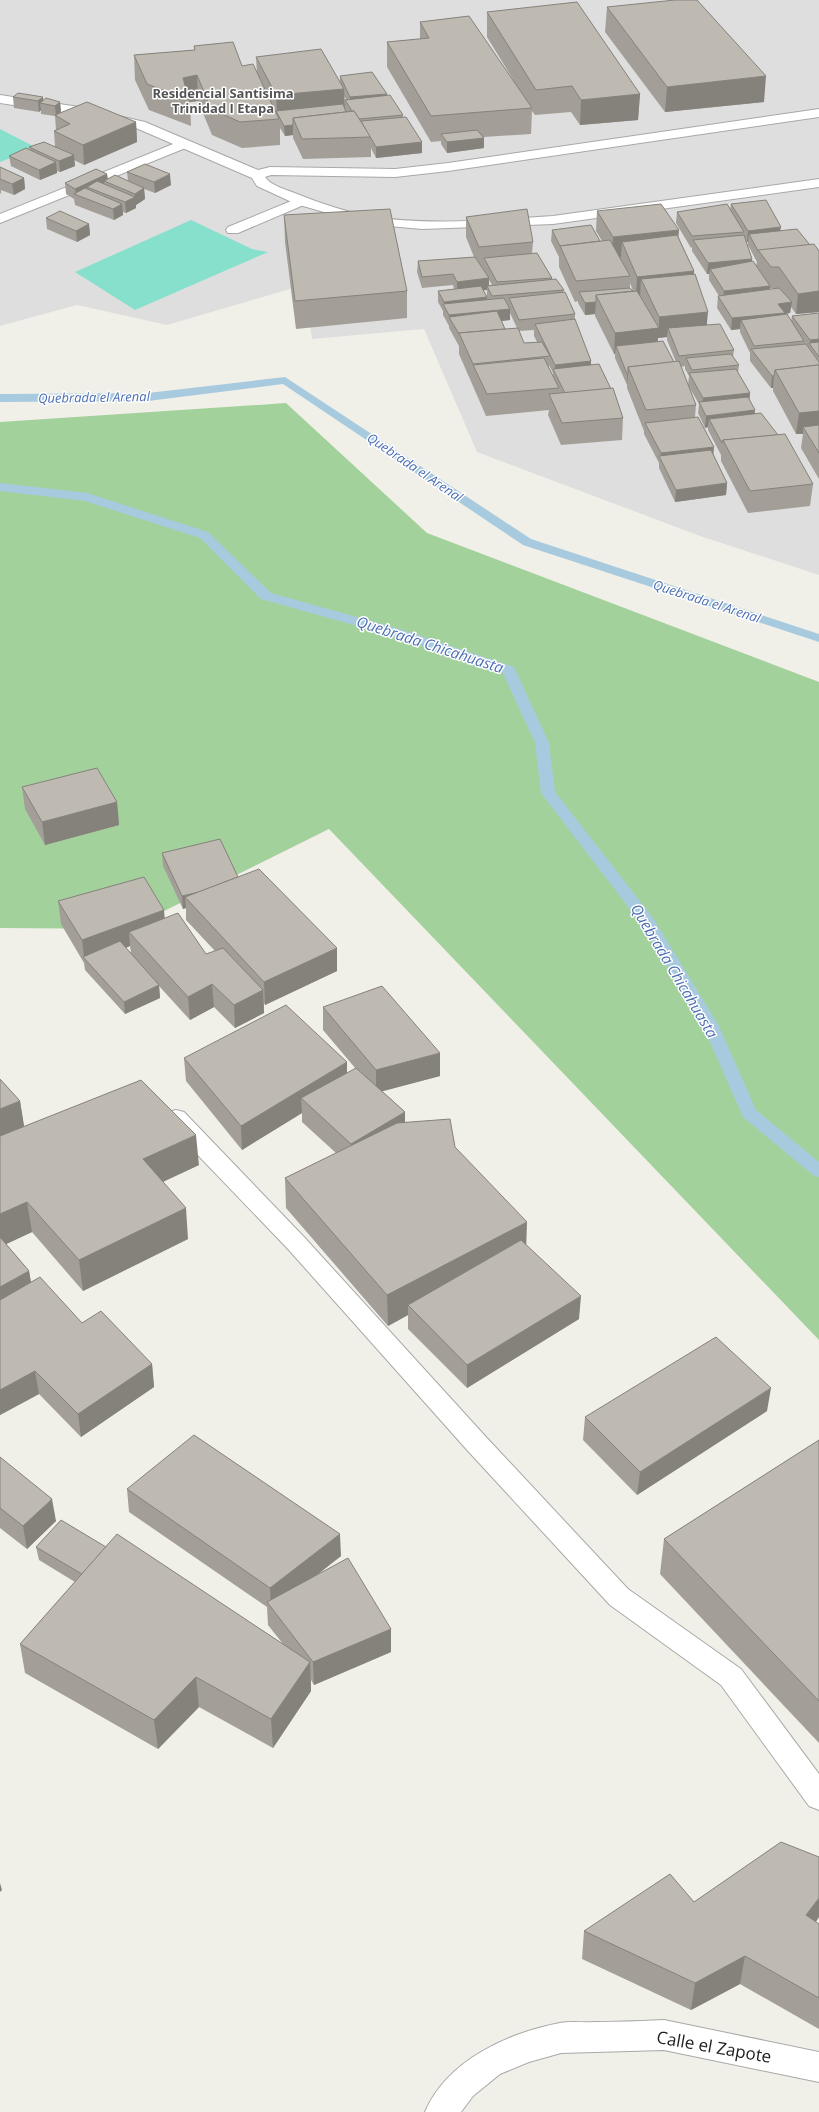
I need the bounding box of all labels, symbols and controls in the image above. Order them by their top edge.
district label: Residencial Santisima Trinidad I Etapa [152,84,294,117]
water label: Quebrada el Arenal [38,387,151,407]
water label: Quebrada el Arenal [364,428,467,506]
water label: Quebrada el Arenal [651,575,764,627]
water label: Quebrada Chicahuasta [354,611,507,677]
water label: Quebrada Chicahuasta [627,900,723,1042]
street label: Calle el Zapote [655,2025,773,2068]

